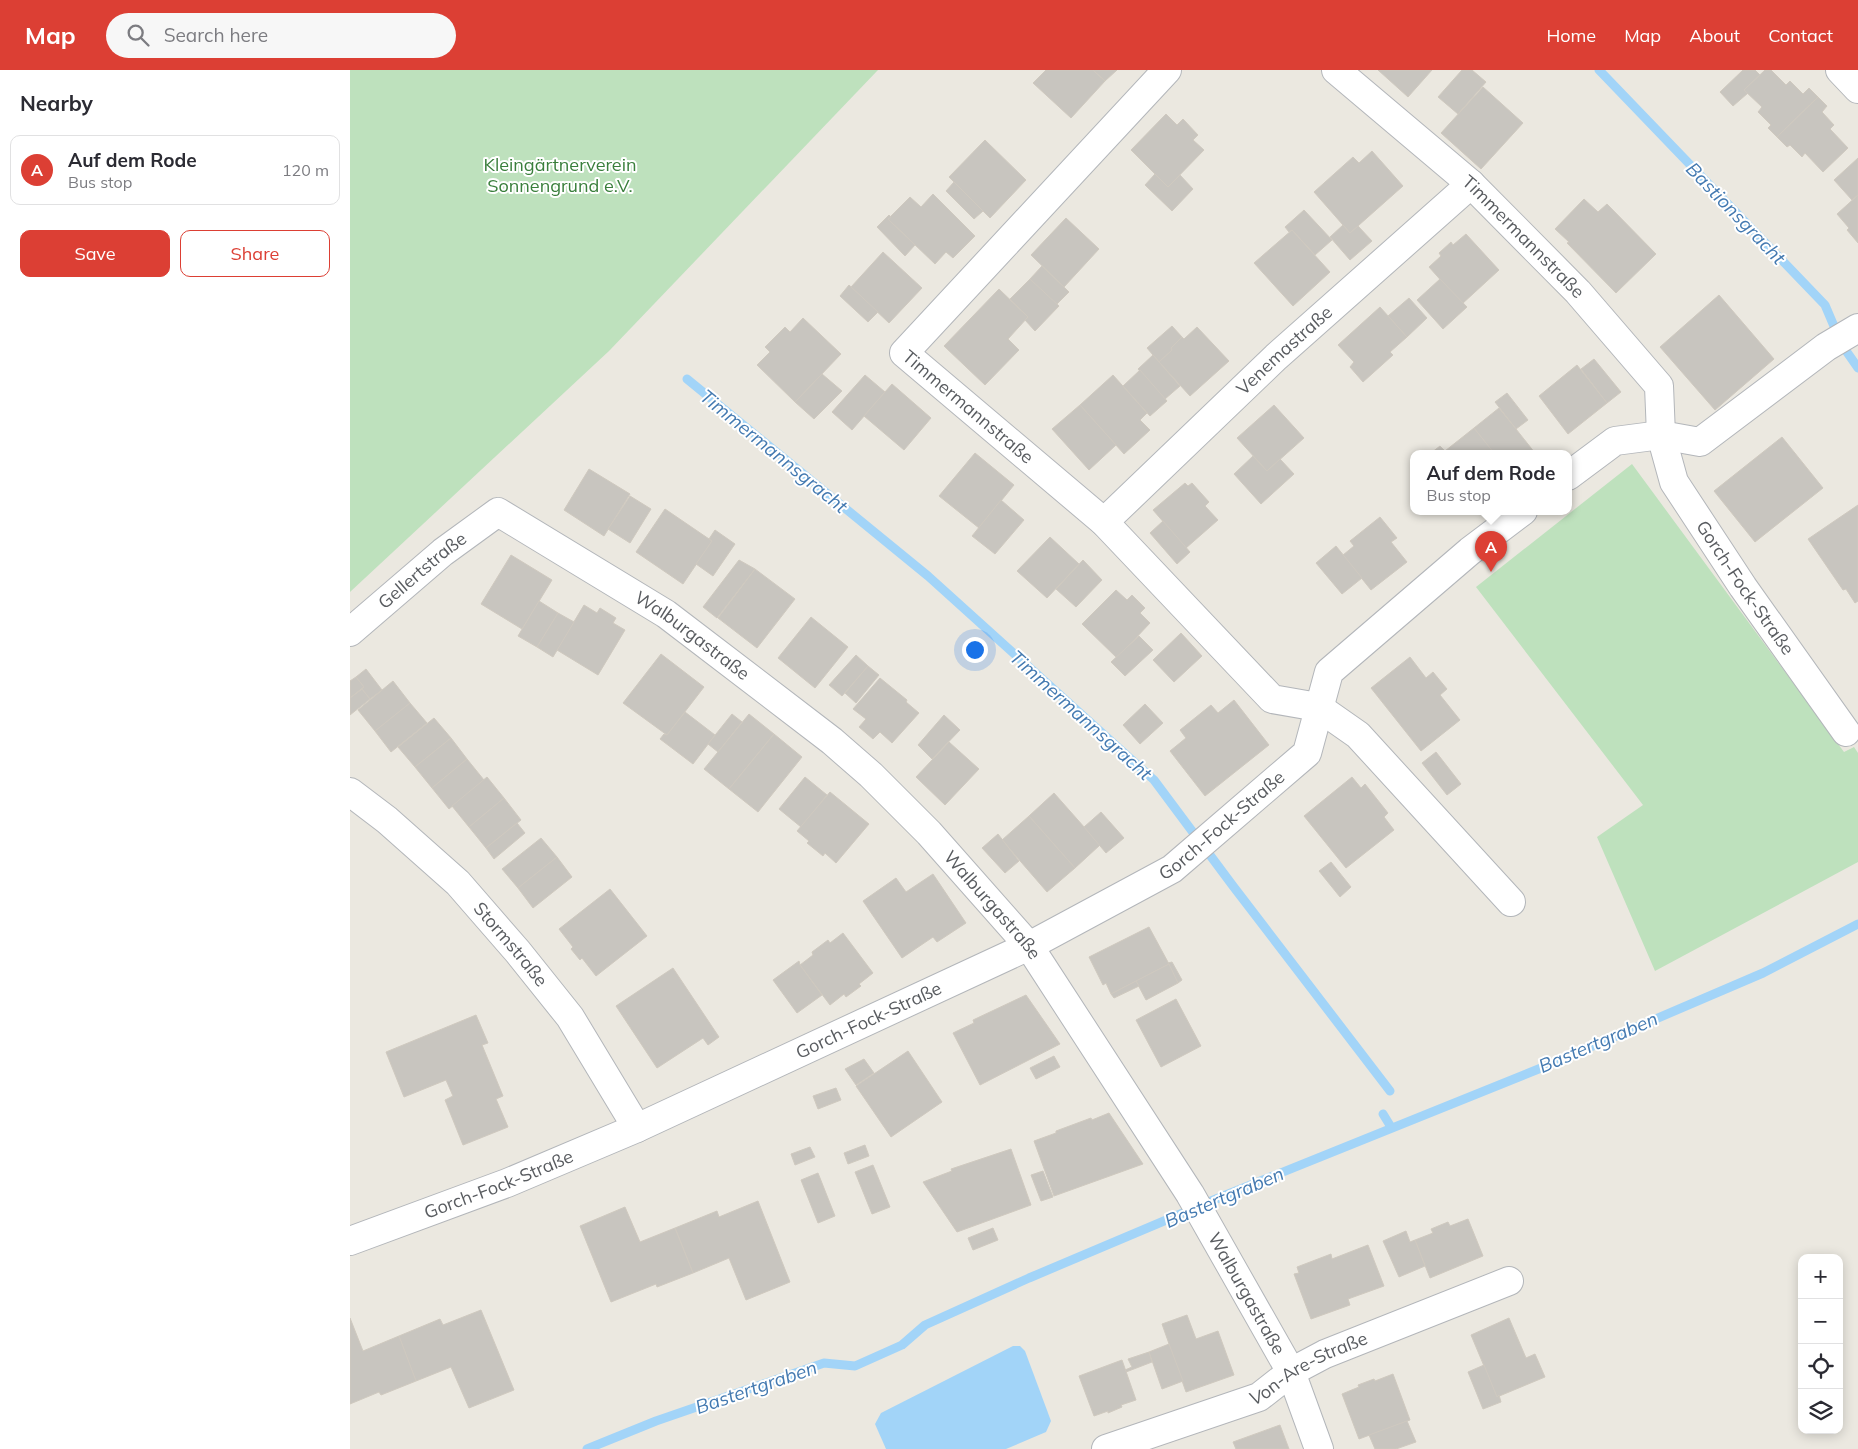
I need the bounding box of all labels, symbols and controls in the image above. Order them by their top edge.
search box [106,13,456,58]
text: Map [25,20,76,50]
icon: search [124,21,152,49]
text: Search here [164,23,268,47]
text: Home [1546,24,1596,47]
text: Map [1624,24,1661,47]
text: About [1689,24,1740,47]
text: Contact [1768,24,1833,47]
text: Nearby [20,90,93,116]
text: Auf dem Rode [68,148,197,172]
park label: Kleingärtnerverein Sonnengrund e.V. [484,153,636,197]
water label: Bastionsgracht [1681,157,1792,270]
text: A [31,160,43,180]
text: 120 m [282,160,329,180]
street label: Timmermannstraße [1458,170,1590,303]
text: Bus stop [68,172,132,192]
button: Save [20,230,170,277]
button: Share [180,230,330,277]
street label: Venemastraße [1231,300,1337,400]
street label: Timmermannstraße [898,345,1038,468]
water label: Timmermannsgracht [695,384,854,519]
popup [1410,450,1572,515]
text: Auf dem Rode [1427,461,1555,485]
text: Bus stop [1427,485,1491,505]
street label: Gorch-Fock-Straße [1691,516,1800,659]
street label: Gellertstraße [373,527,471,614]
pin: A [1475,531,1507,572]
street label: Walburgastraße [631,586,755,685]
your location [962,637,988,663]
water label: Timmermannsgracht [1005,645,1158,786]
street label: Gorch-Fock-Straße [1155,765,1289,885]
street label: Walburgastraße [939,846,1046,963]
street label: Stormstraße [469,897,553,991]
street label: Gorch-Fock-Straße [792,976,945,1064]
water label: Bastertgraben [1535,1006,1661,1078]
street label: Gorch-Fock-Straße [421,1144,576,1224]
water label: Bastertgraben [1161,1161,1287,1233]
street label: Walburgastraße [1203,1228,1291,1359]
map controls [1798,1254,1843,1434]
button: + [1798,1254,1843,1299]
button: − [1798,1299,1843,1344]
street label: Von-Are-Straße [1247,1326,1371,1410]
button: locate [1798,1344,1843,1389]
water label: Bastertgraben [692,1355,820,1419]
button: layers [1798,1389,1843,1434]

